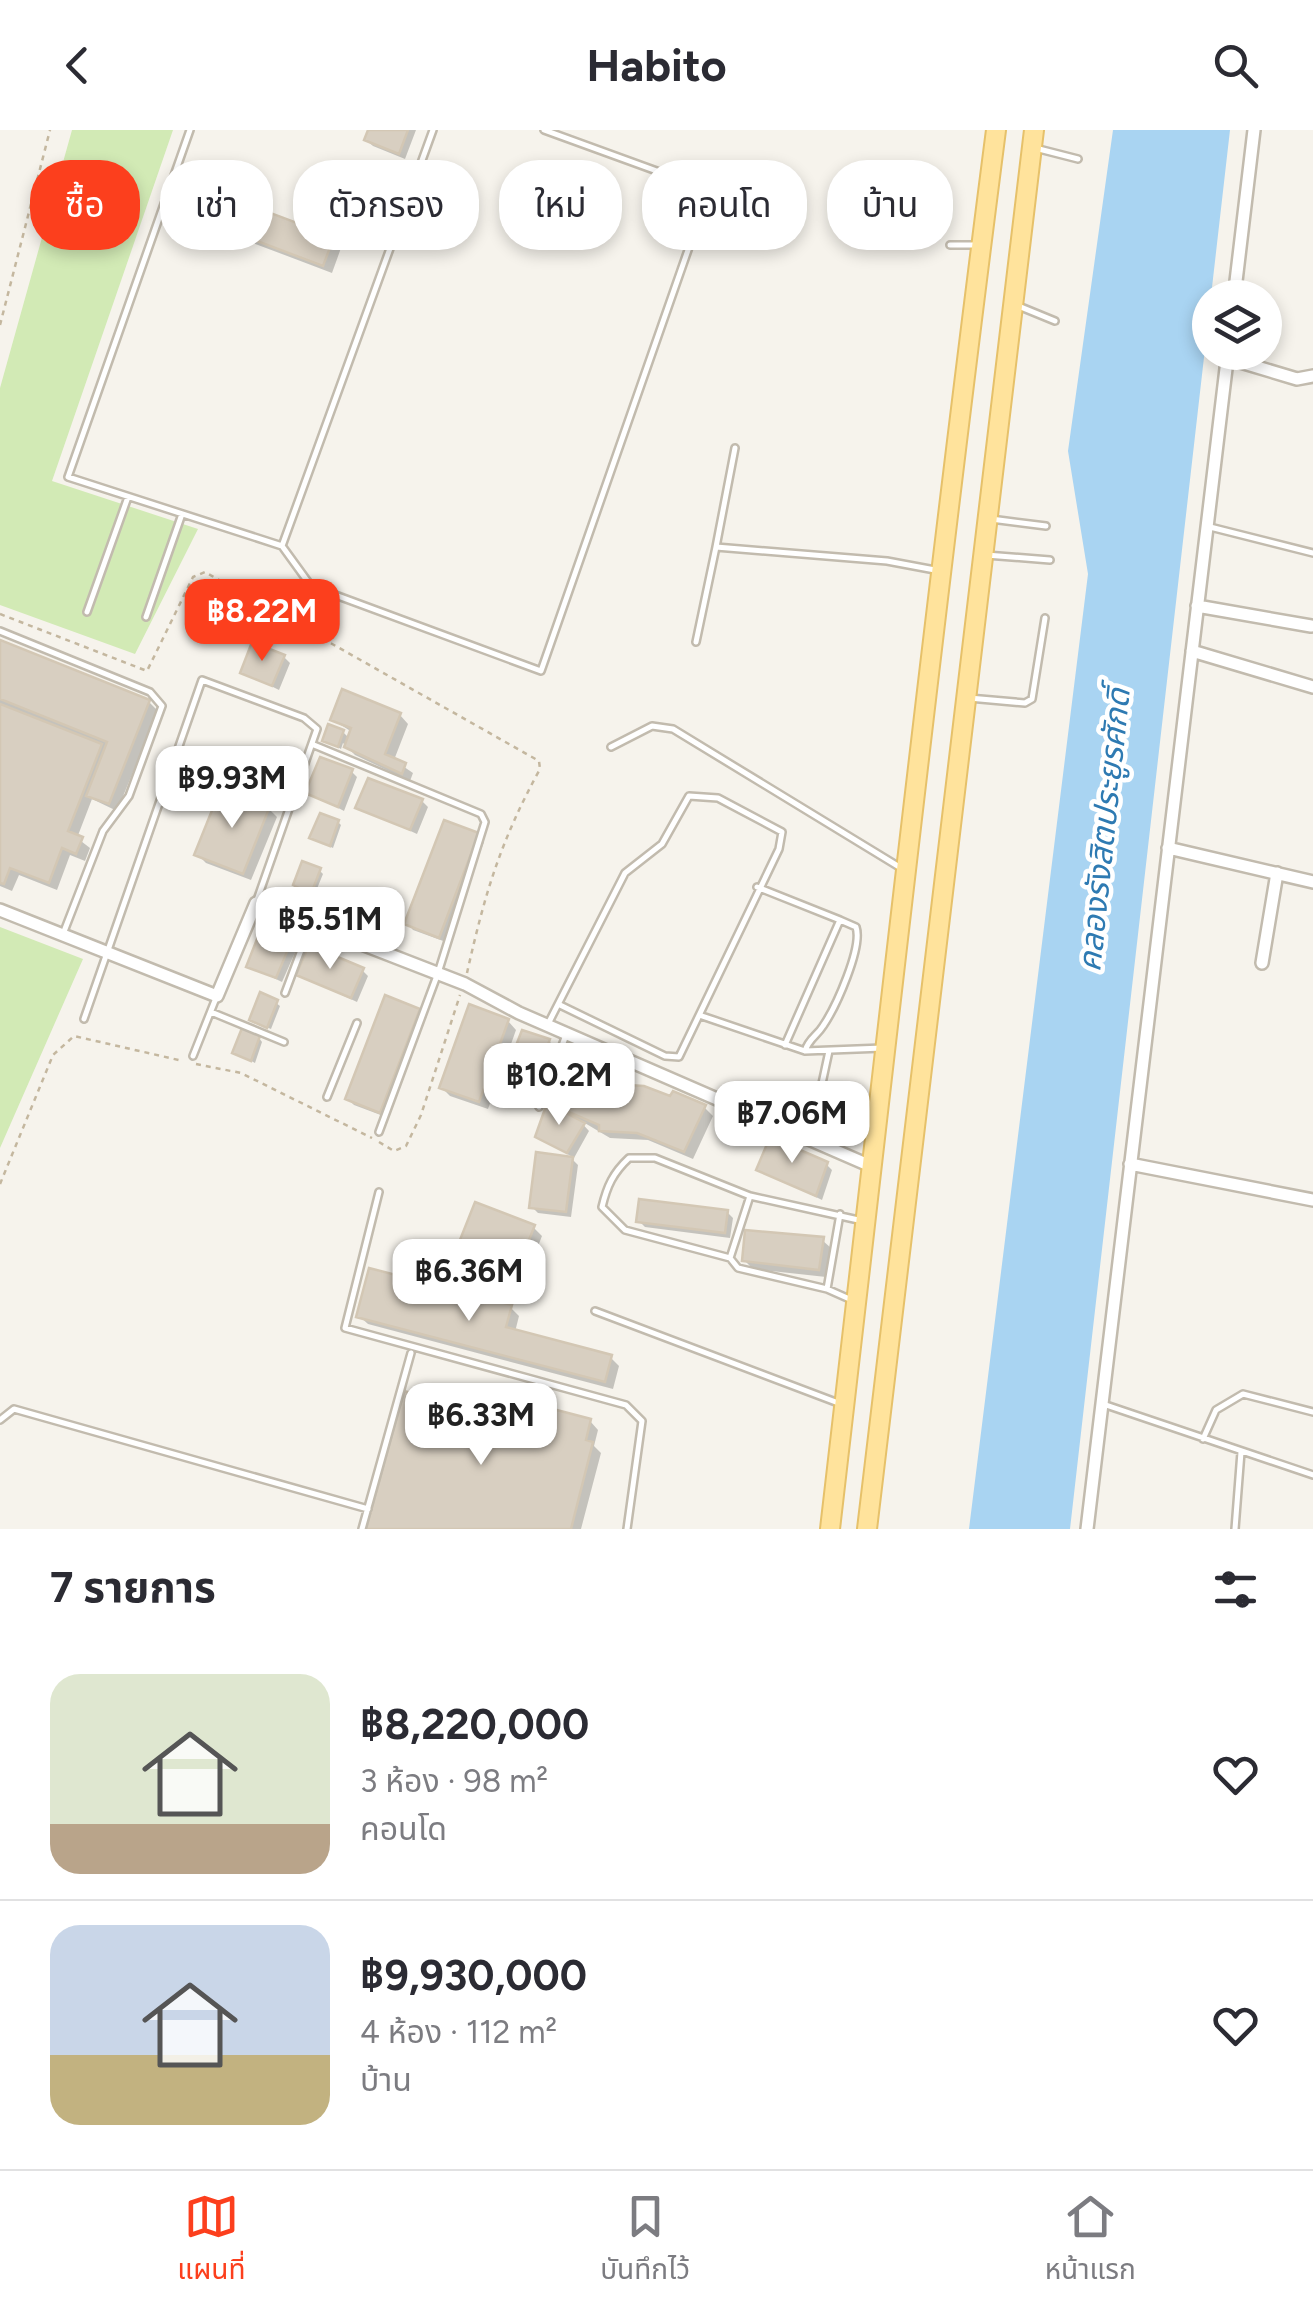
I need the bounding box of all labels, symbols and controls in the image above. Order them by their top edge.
icon: back [50,38,105,93]
text: Habito [586,38,727,92]
icon: search [1208,38,1263,93]
chip: ซื้อ [30,160,140,250]
chip: เช่า [160,160,273,250]
chip: ตัวกรอง [293,160,479,250]
chip: ใหม่ [499,160,622,250]
chip: คอนโด [642,160,807,250]
chip: บ้าน [827,160,953,250]
map controls [1192,280,1282,370]
button: layers [1192,280,1282,370]
pin: ฿8.22M [181,579,343,664]
text: ฿8.22M [207,592,317,630]
water label: คลองรังสิตประยูรศักดิ์ [1070,679,1140,973]
pin: ฿9.93M [151,746,313,831]
text: ฿9.93M [178,759,286,797]
pin: ฿5.51M [249,887,411,972]
text: ฿5.51M [278,900,382,938]
pin: ฿10.2M [478,1043,640,1128]
text: ฿10.2M [506,1056,612,1094]
pin: ฿7.06M [711,1081,873,1166]
text: ฿7.06M [736,1094,848,1132]
pin: ฿6.36M [388,1239,550,1324]
text: ฿6.36M [415,1252,523,1290]
pin: ฿6.33M [400,1383,562,1468]
text: ฿6.33M [427,1396,535,1434]
text: 7 รายการ [50,1562,216,1613]
icon: filters [1208,1562,1263,1617]
text: ฿8,220,000 [360,1699,589,1750]
icon: home [130,1714,250,1834]
icon: heart [1208,1747,1263,1802]
text: 3 ห้อง · 98 m² [360,1762,548,1800]
text: คอนโด [360,1810,447,1848]
text: ฿9,930,000 [360,1950,587,2001]
icon: home [130,1965,250,2085]
icon: heart [1208,1998,1263,2053]
text: 4 ห้อง · 112 m² [360,2013,557,2051]
text: บ้าน [360,2061,412,2099]
tab: แผนที่ [177,2189,246,2292]
tab: บันทึกไว้ [600,2189,690,2292]
tab: หน้าแรก [1045,2189,1136,2292]

